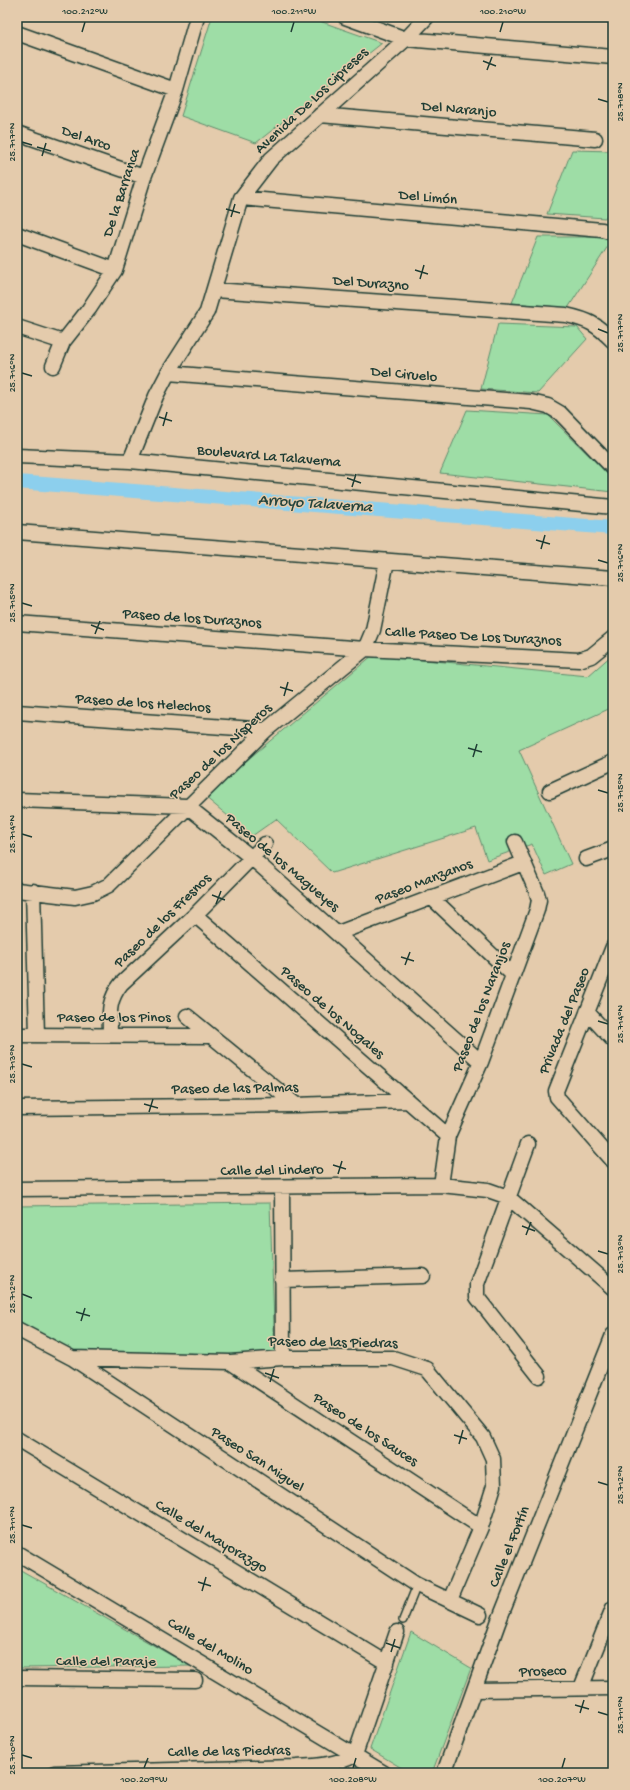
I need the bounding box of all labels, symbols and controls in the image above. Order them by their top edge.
text: 100.212°W [61,6,108,18]
text: 100.211°W [271,6,317,18]
text: 100.210°W [479,6,527,18]
street label: Avenida De Los Cipreses [252,44,373,158]
text: 25.718°N [615,82,627,122]
street label: Del Naranjo [420,98,498,122]
text: 25.717°N [7,122,19,161]
street label: Del Arco [58,122,113,156]
street label: De la Barranca [99,146,145,240]
street label: Del Limón [397,186,458,210]
street label: Del Durazno [331,272,410,296]
text: 25.717°N [615,313,627,352]
text: 25.716°N [7,353,19,392]
street label: Del Ciruelo [369,363,438,387]
street label: Boulevard La Talaverna [195,442,342,472]
water label: Arroyo Talaverna [257,492,374,519]
text: 25.716°N [615,543,627,582]
text: 25.715°N [7,583,19,622]
street label: Paseo de los Duraznos [121,605,262,633]
street label: Calle Paseo De Los Duraznos [384,623,562,651]
street label: Paseo de los Helechos [74,690,212,718]
street label: Paseo de los Nísperos [165,699,276,805]
text: 25.715°N [615,773,627,812]
street label: Paseo de los Magueyes [220,809,343,917]
text: 25.714°N [7,814,19,853]
street label: Paseo Manzanos [372,855,475,909]
street label: Paseo de los Fresnos [110,870,216,973]
street label: Paseo de los Naranjos [449,939,515,1076]
street label: Paseo de los Nogales [275,962,388,1064]
street label: Privada del Paseo [535,965,595,1078]
text: 25.714°N [615,1004,627,1043]
street label: Paseo de los Pinos [56,1009,171,1027]
text: 25.713°N [7,1044,19,1083]
street label: Paseo de las Palmas [171,1079,299,1099]
street label: Calle del Lindero [220,1161,324,1181]
text: 25.713°N [615,1234,627,1273]
text: 25.712°N [7,1274,19,1313]
street label: Paseo de las Piedras [267,1333,398,1353]
street label: Paseo de los Sauces [308,1389,422,1471]
street label: Paseo San Miguel [206,1423,307,1497]
text: 25.712°N [615,1465,627,1504]
street label: Calle del Mayorazgo [151,1496,271,1578]
street label: Calle el Fortín [486,1504,534,1590]
text: 25.711°N [7,1506,19,1544]
street label: Calle del Molino [164,1614,257,1680]
street label: Calle del Paraje [56,1653,156,1671]
street label: Proseco [518,1662,567,1682]
text: 25.711°N [615,1696,627,1734]
text: 25.710°N [7,1735,19,1775]
street label: Calle de las Piedras [168,1742,291,1762]
text: 100.209°W [119,1774,168,1786]
text: 100.208°W [328,1774,377,1786]
text: 100.207°W [537,1774,586,1786]

